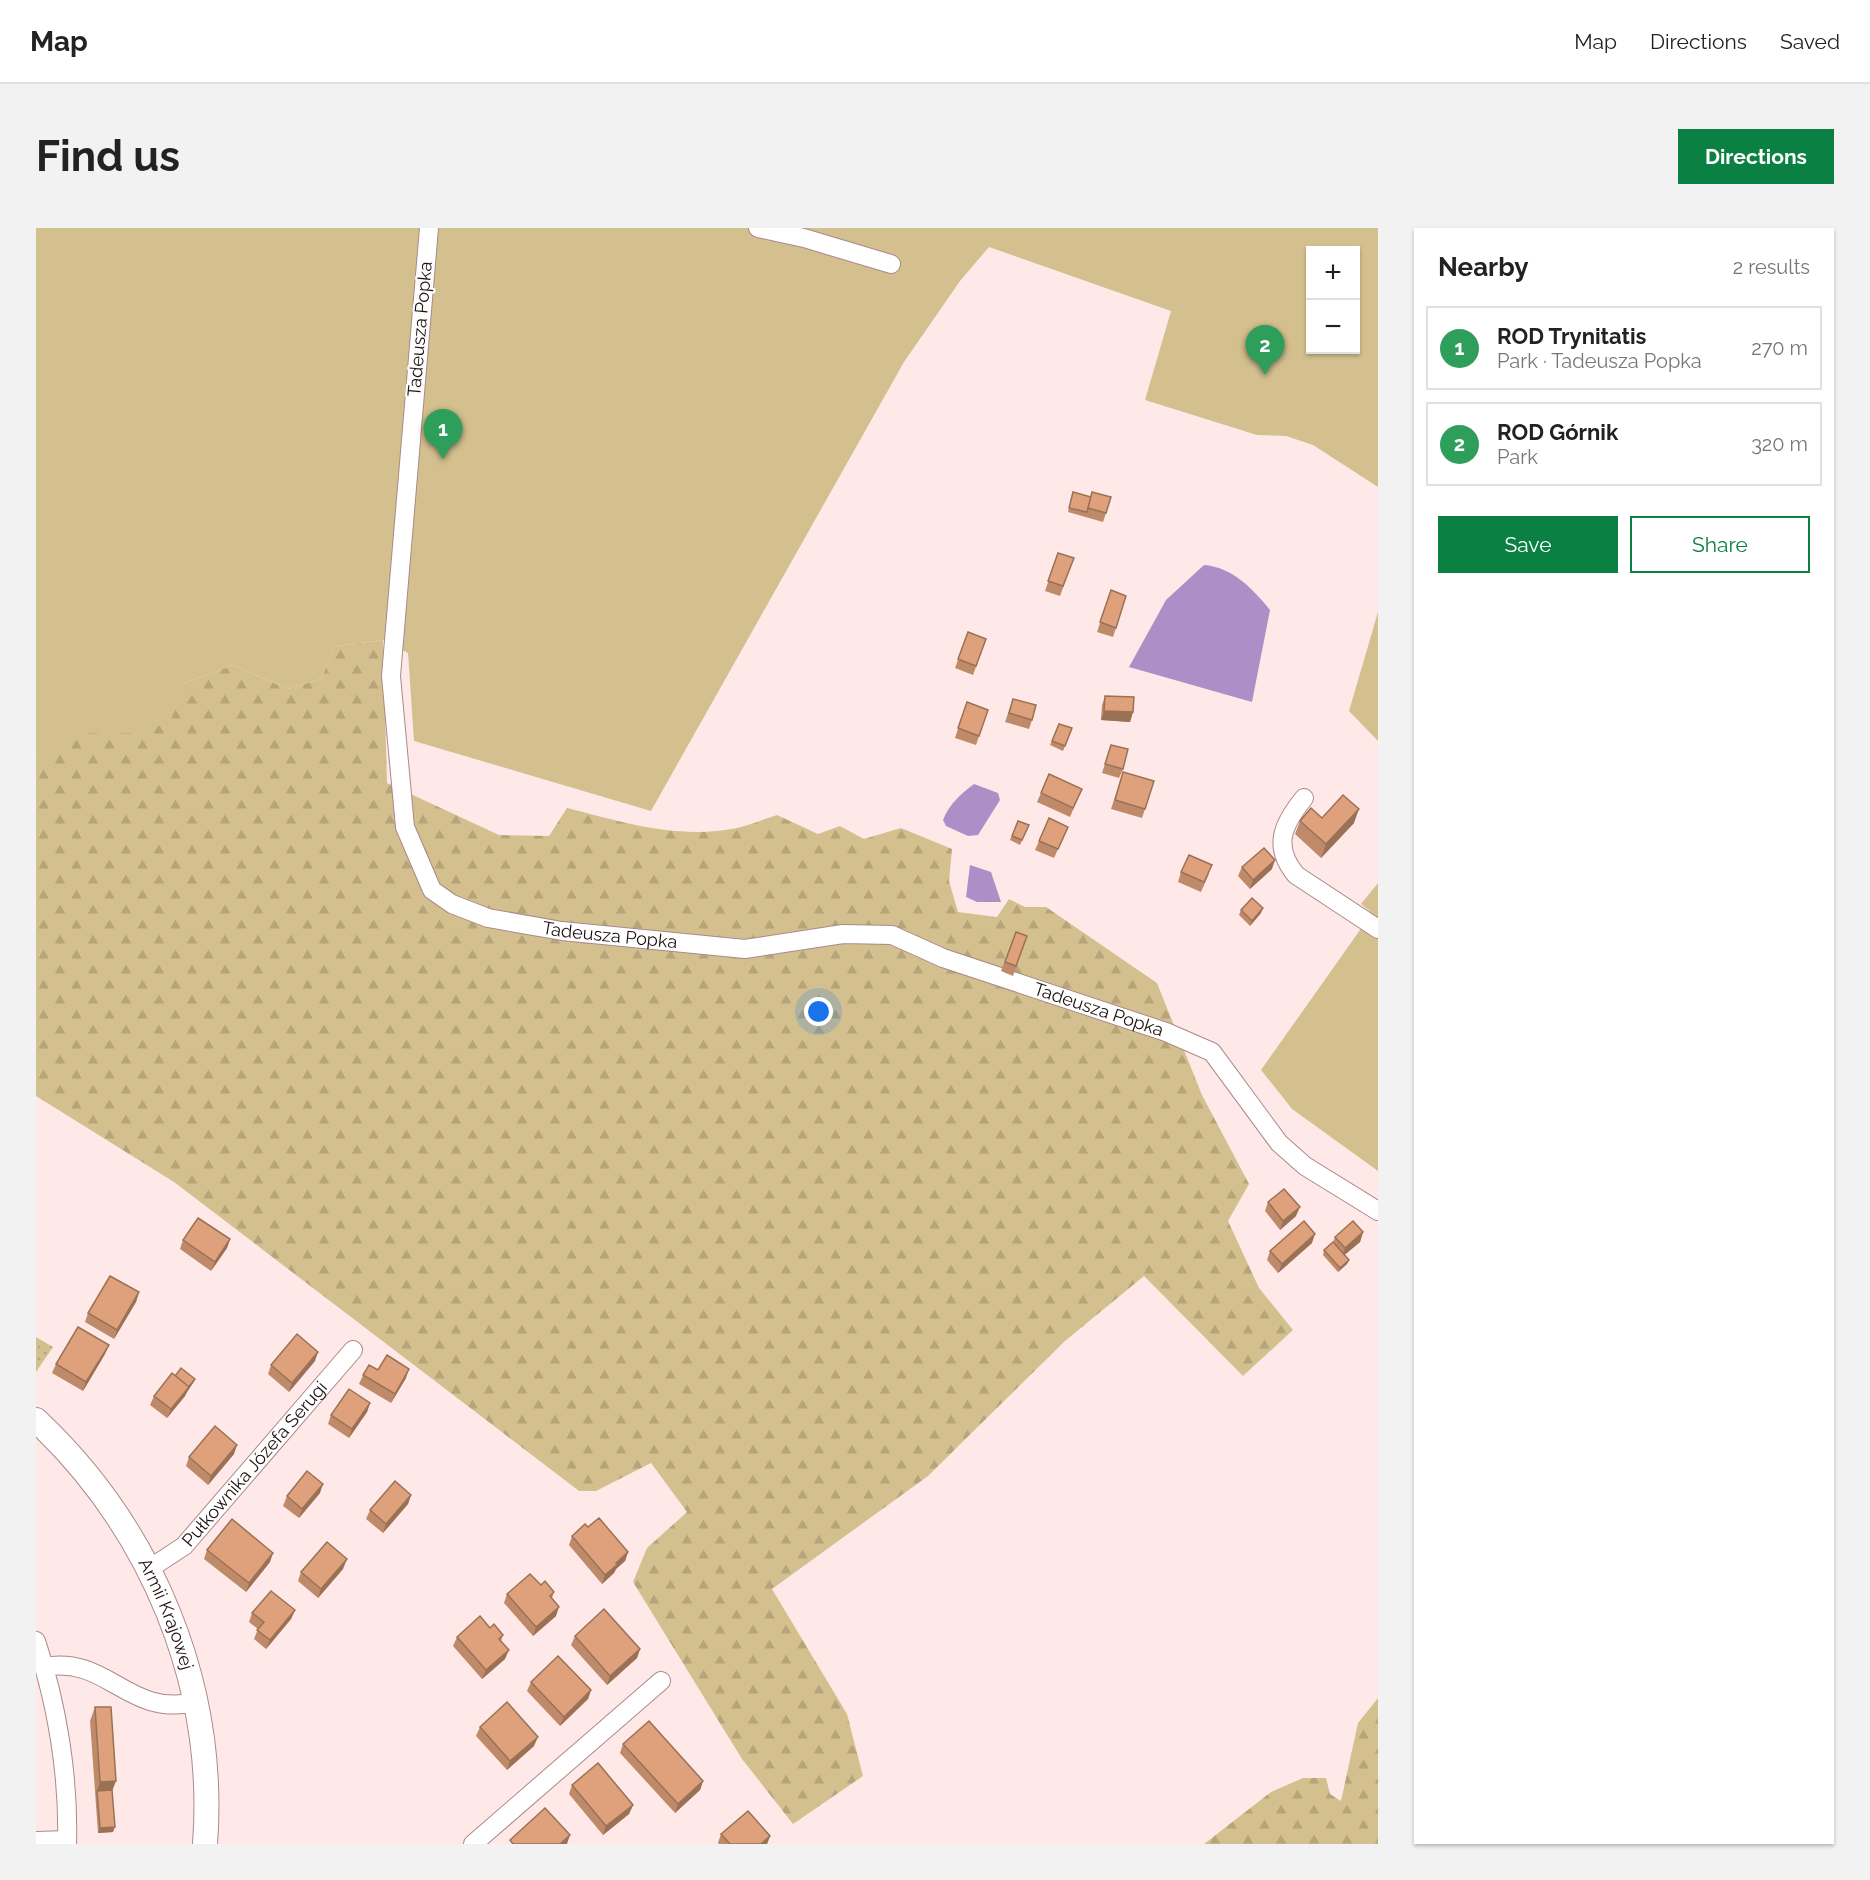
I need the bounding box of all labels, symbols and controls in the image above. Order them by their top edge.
text: Map [30,25,88,58]
text: Map [1574,29,1617,54]
text: Directions [1650,29,1747,54]
text: Saved [1780,29,1840,54]
button: Directions [1678,129,1834,184]
text: Find us [36,132,180,181]
map controls [1306,246,1360,354]
button: + [1306,246,1360,300]
text: Nearby [1438,252,1528,282]
text: 2 results [1733,255,1810,279]
street label: Tadeusza Popka [403,261,436,397]
button: − [1306,300,1360,354]
text: ROD Trynitatis [1497,323,1647,349]
pin: 2 [1246,326,1284,375]
text: 1 [1455,336,1464,360]
text: 270 m [1751,336,1808,360]
text: Park · Tadeusza Popka [1497,349,1702,373]
pin: 1 [424,410,462,459]
text: ROD Górnik [1497,419,1618,445]
text: 2 [1454,432,1465,456]
text: 320 m [1751,432,1808,456]
text: Park [1497,445,1538,469]
button: Save [1438,516,1618,573]
button: Share [1630,516,1810,573]
street label: Tadeusza Popka [541,917,678,952]
street label: Tadeusza Popka [1031,978,1166,1041]
your location [804,997,833,1026]
street label: Pułkownika Józefa Serugi [177,1377,331,1551]
street label: Armii Krajowej [134,1554,198,1672]

